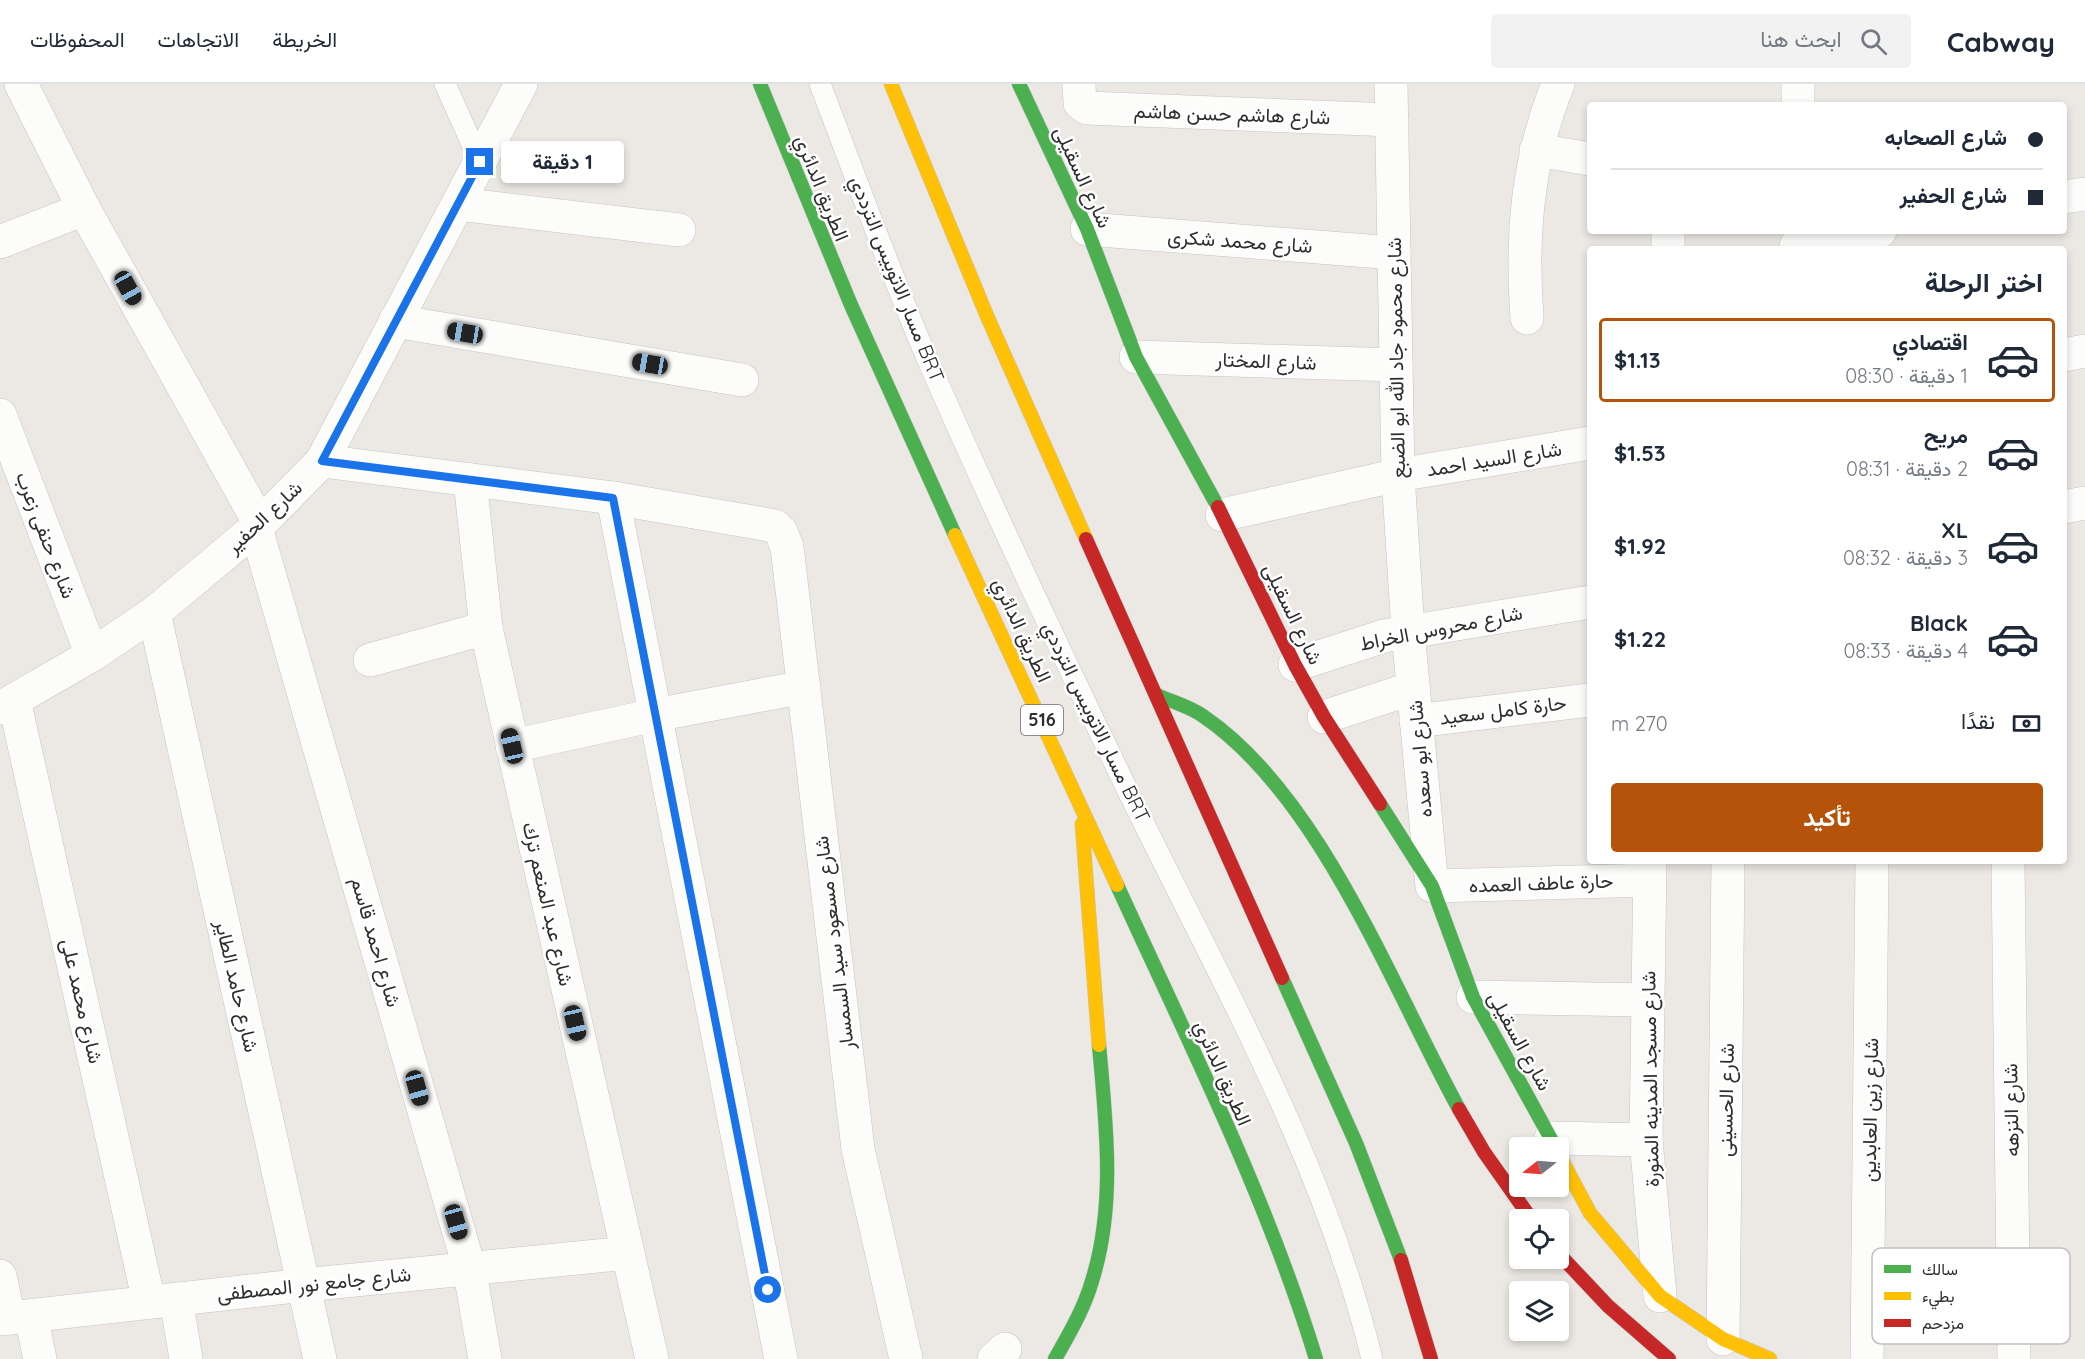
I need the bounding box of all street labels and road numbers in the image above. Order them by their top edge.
street label: شارع هاشم حسن هاشم [1133,98,1331,131]
street label: شارع السقيلى [1047,122,1118,233]
street label: الطريق الدائري [785,131,855,246]
street label: مسار الاتوبيس الترددي BRT [840,172,950,387]
street label: شارع محمد شكرى [1167,223,1313,260]
street label: شارع محمود جاد الله ابو الضبع [1381,237,1412,479]
street label: شارع المختار [1214,346,1317,377]
street label: شارع السيد احمد [1425,435,1564,484]
street label: شارع حنفى زعرب [9,468,82,602]
street label: شارع الحفير [220,475,308,560]
street label: شارع السقيلى [1256,559,1329,669]
street label: الطريق الدائري [983,574,1058,688]
street label: شارع محروس الخراط [1357,599,1525,658]
street label: مسار الاتوبيس الترددي BRT [1032,617,1156,828]
street label: حارة كامل سعيد [1438,689,1568,731]
street label: شارع ابو سعده [1402,699,1439,819]
road number: 516 [1021,705,1063,735]
street label: شارع عبد المنعم ترك [516,820,579,989]
street label: شارع مسعود سيد السمسار [808,834,861,1053]
street label: حارة عاطف العمده [1468,867,1614,899]
street label: شارع احمد قاسم [344,874,407,1010]
street label: شارع حامد الطاير [208,916,265,1055]
street label: شارع محمد على [54,936,109,1066]
street label: شارع مسجد المدينه المنورة [1635,971,1666,1187]
street label: شارع السقيلى [1481,987,1558,1096]
street label: الطريق الدائري [1185,1016,1258,1131]
street label: شارع زين العابدين [1856,1038,1885,1182]
street label: شارع الحسينى [1712,1043,1741,1157]
street label: شارع النزهه [1997,1063,2026,1157]
street label: شارع جامع نور المصطفى [216,1261,412,1308]

